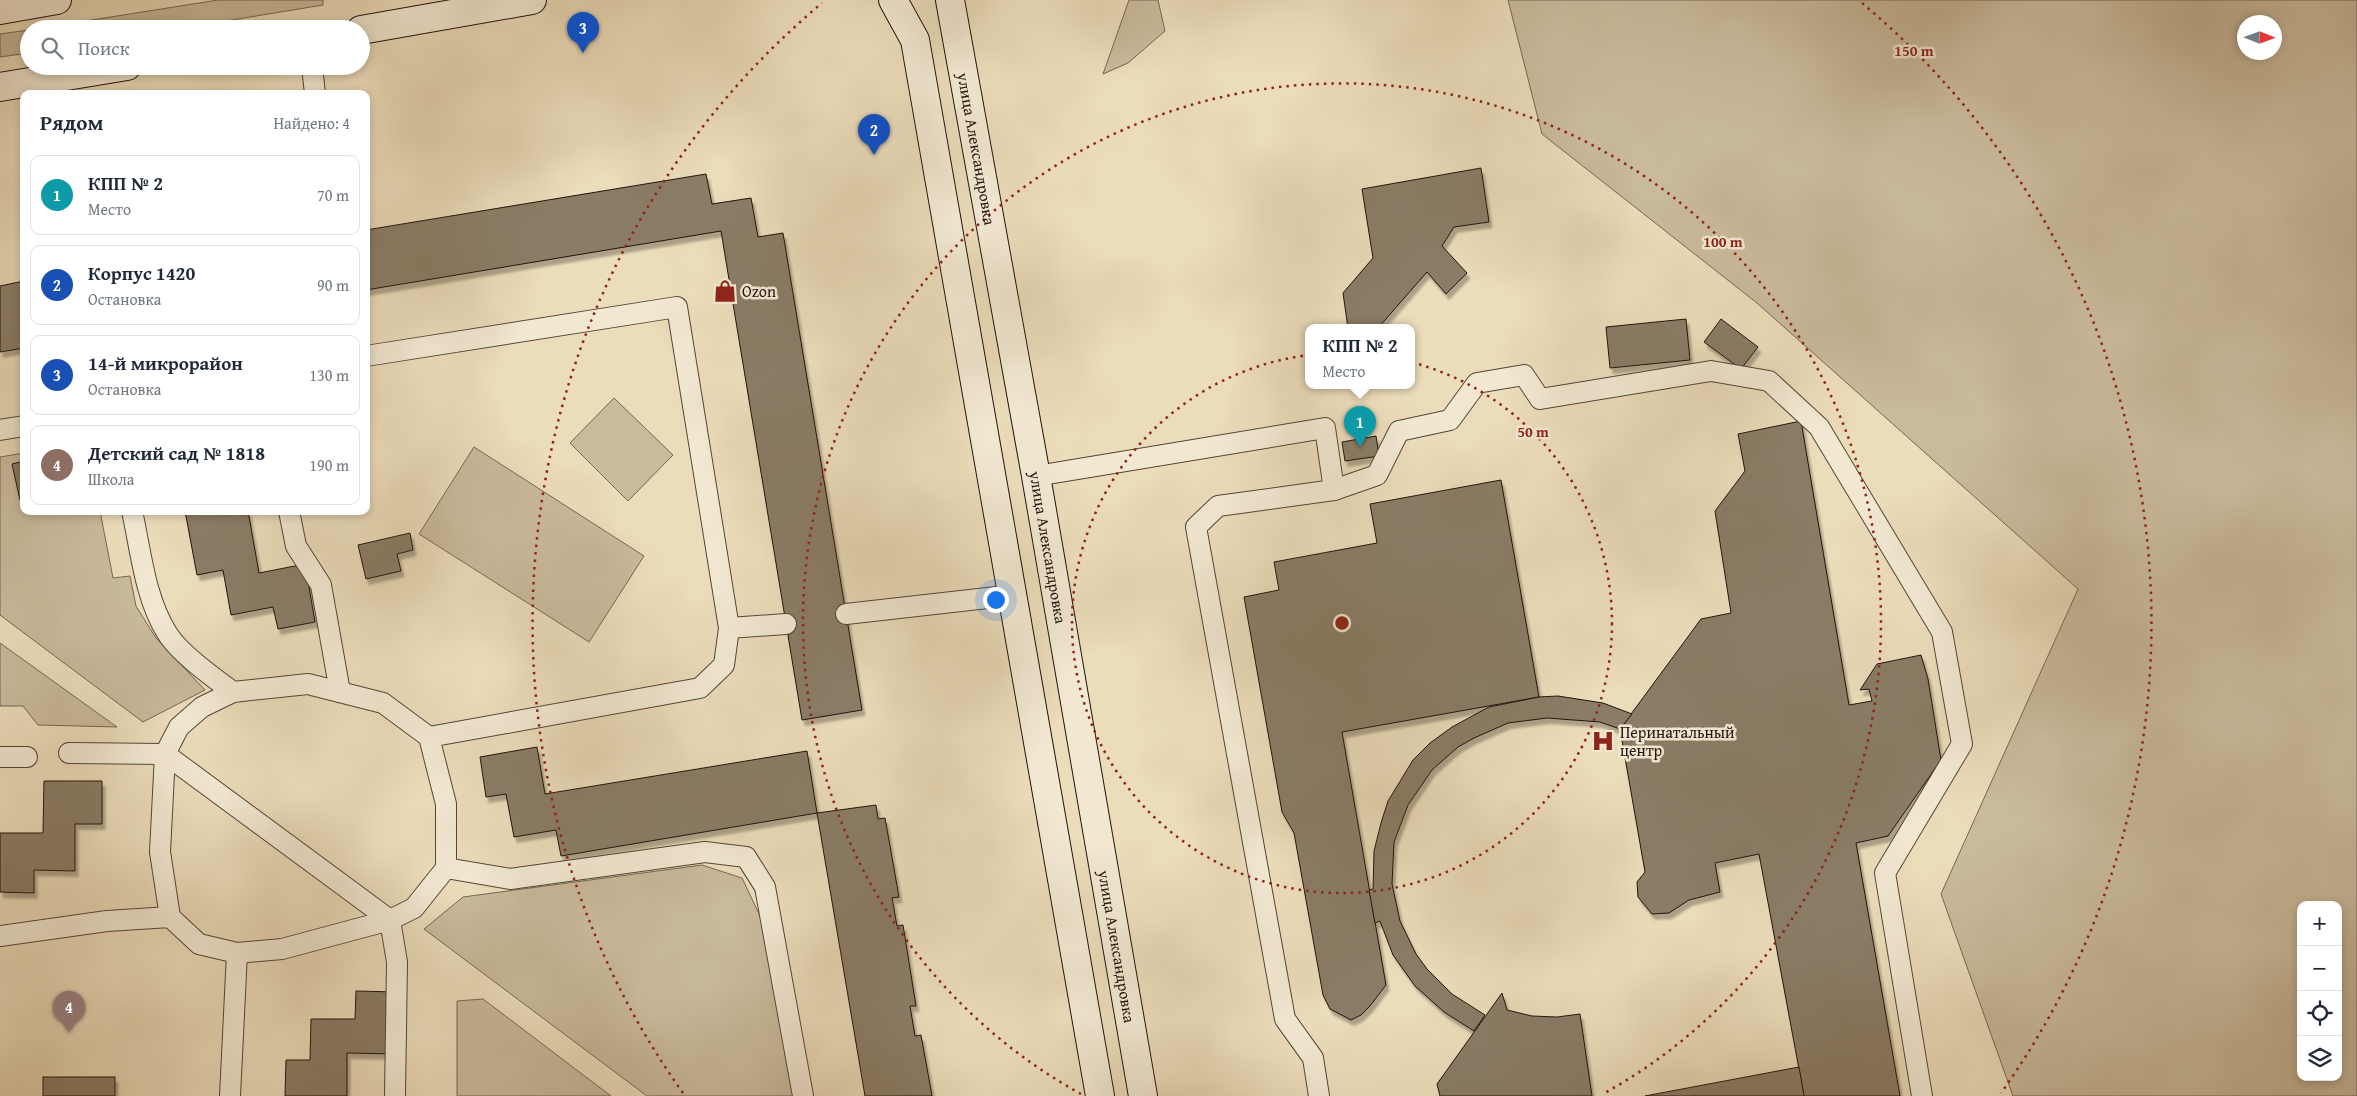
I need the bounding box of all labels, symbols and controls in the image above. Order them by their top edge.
pin: 3 [567,12,599,53]
north arrow [2237,15,2282,60]
search box [20,20,370,75]
icon: search [38,34,66,62]
text: Поиск [78,34,130,62]
text: 150 m [1894,40,1934,61]
street label: улица Александровка [951,69,1002,227]
text: Рядом [40,107,103,138]
text: Найдено: 4 [273,111,350,135]
pin: 2 [858,114,890,155]
text: КПП № 2 [88,169,163,197]
text: 1 [53,183,61,207]
text: 70 m [317,183,349,207]
text: Место [88,197,131,221]
text: 100 m [1703,231,1743,252]
text: Корпус 1420 [88,259,195,287]
text: 2 [53,273,61,297]
text: 90 m [317,273,349,297]
shop icon: Ozon [712,278,738,304]
place label: Ozon [742,279,776,303]
text: Остановка [88,287,161,311]
popup [1305,324,1415,389]
text: КПП № 2 [1322,331,1398,359]
text: 14-й микрорайон [88,349,243,377]
text: Место [1322,359,1365,383]
text: 3 [53,363,61,387]
text: 130 m [309,363,349,387]
text: Остановка [88,377,161,401]
pin: 1 [1344,406,1376,447]
text: 50 m [1517,421,1549,442]
text: Детский сад № 1818 [88,439,265,467]
text: 4 [53,453,61,477]
text: 190 m [309,453,349,477]
text: Школа [88,467,134,491]
street label: улица Александровка [1023,468,1073,626]
your location [983,587,1009,613]
centre of rings [1333,614,1351,632]
place label: Перинатальный центр [1620,720,1735,762]
hospital icon: Перинатальный центр [1590,728,1616,754]
street label: улица Александровка [1092,867,1142,1025]
map controls [2297,901,2342,1081]
button: + [2297,901,2342,946]
button: − [2297,946,2342,991]
pin: 4 [53,991,85,1032]
button: locate [2297,991,2342,1036]
button: layers [2297,1036,2342,1081]

